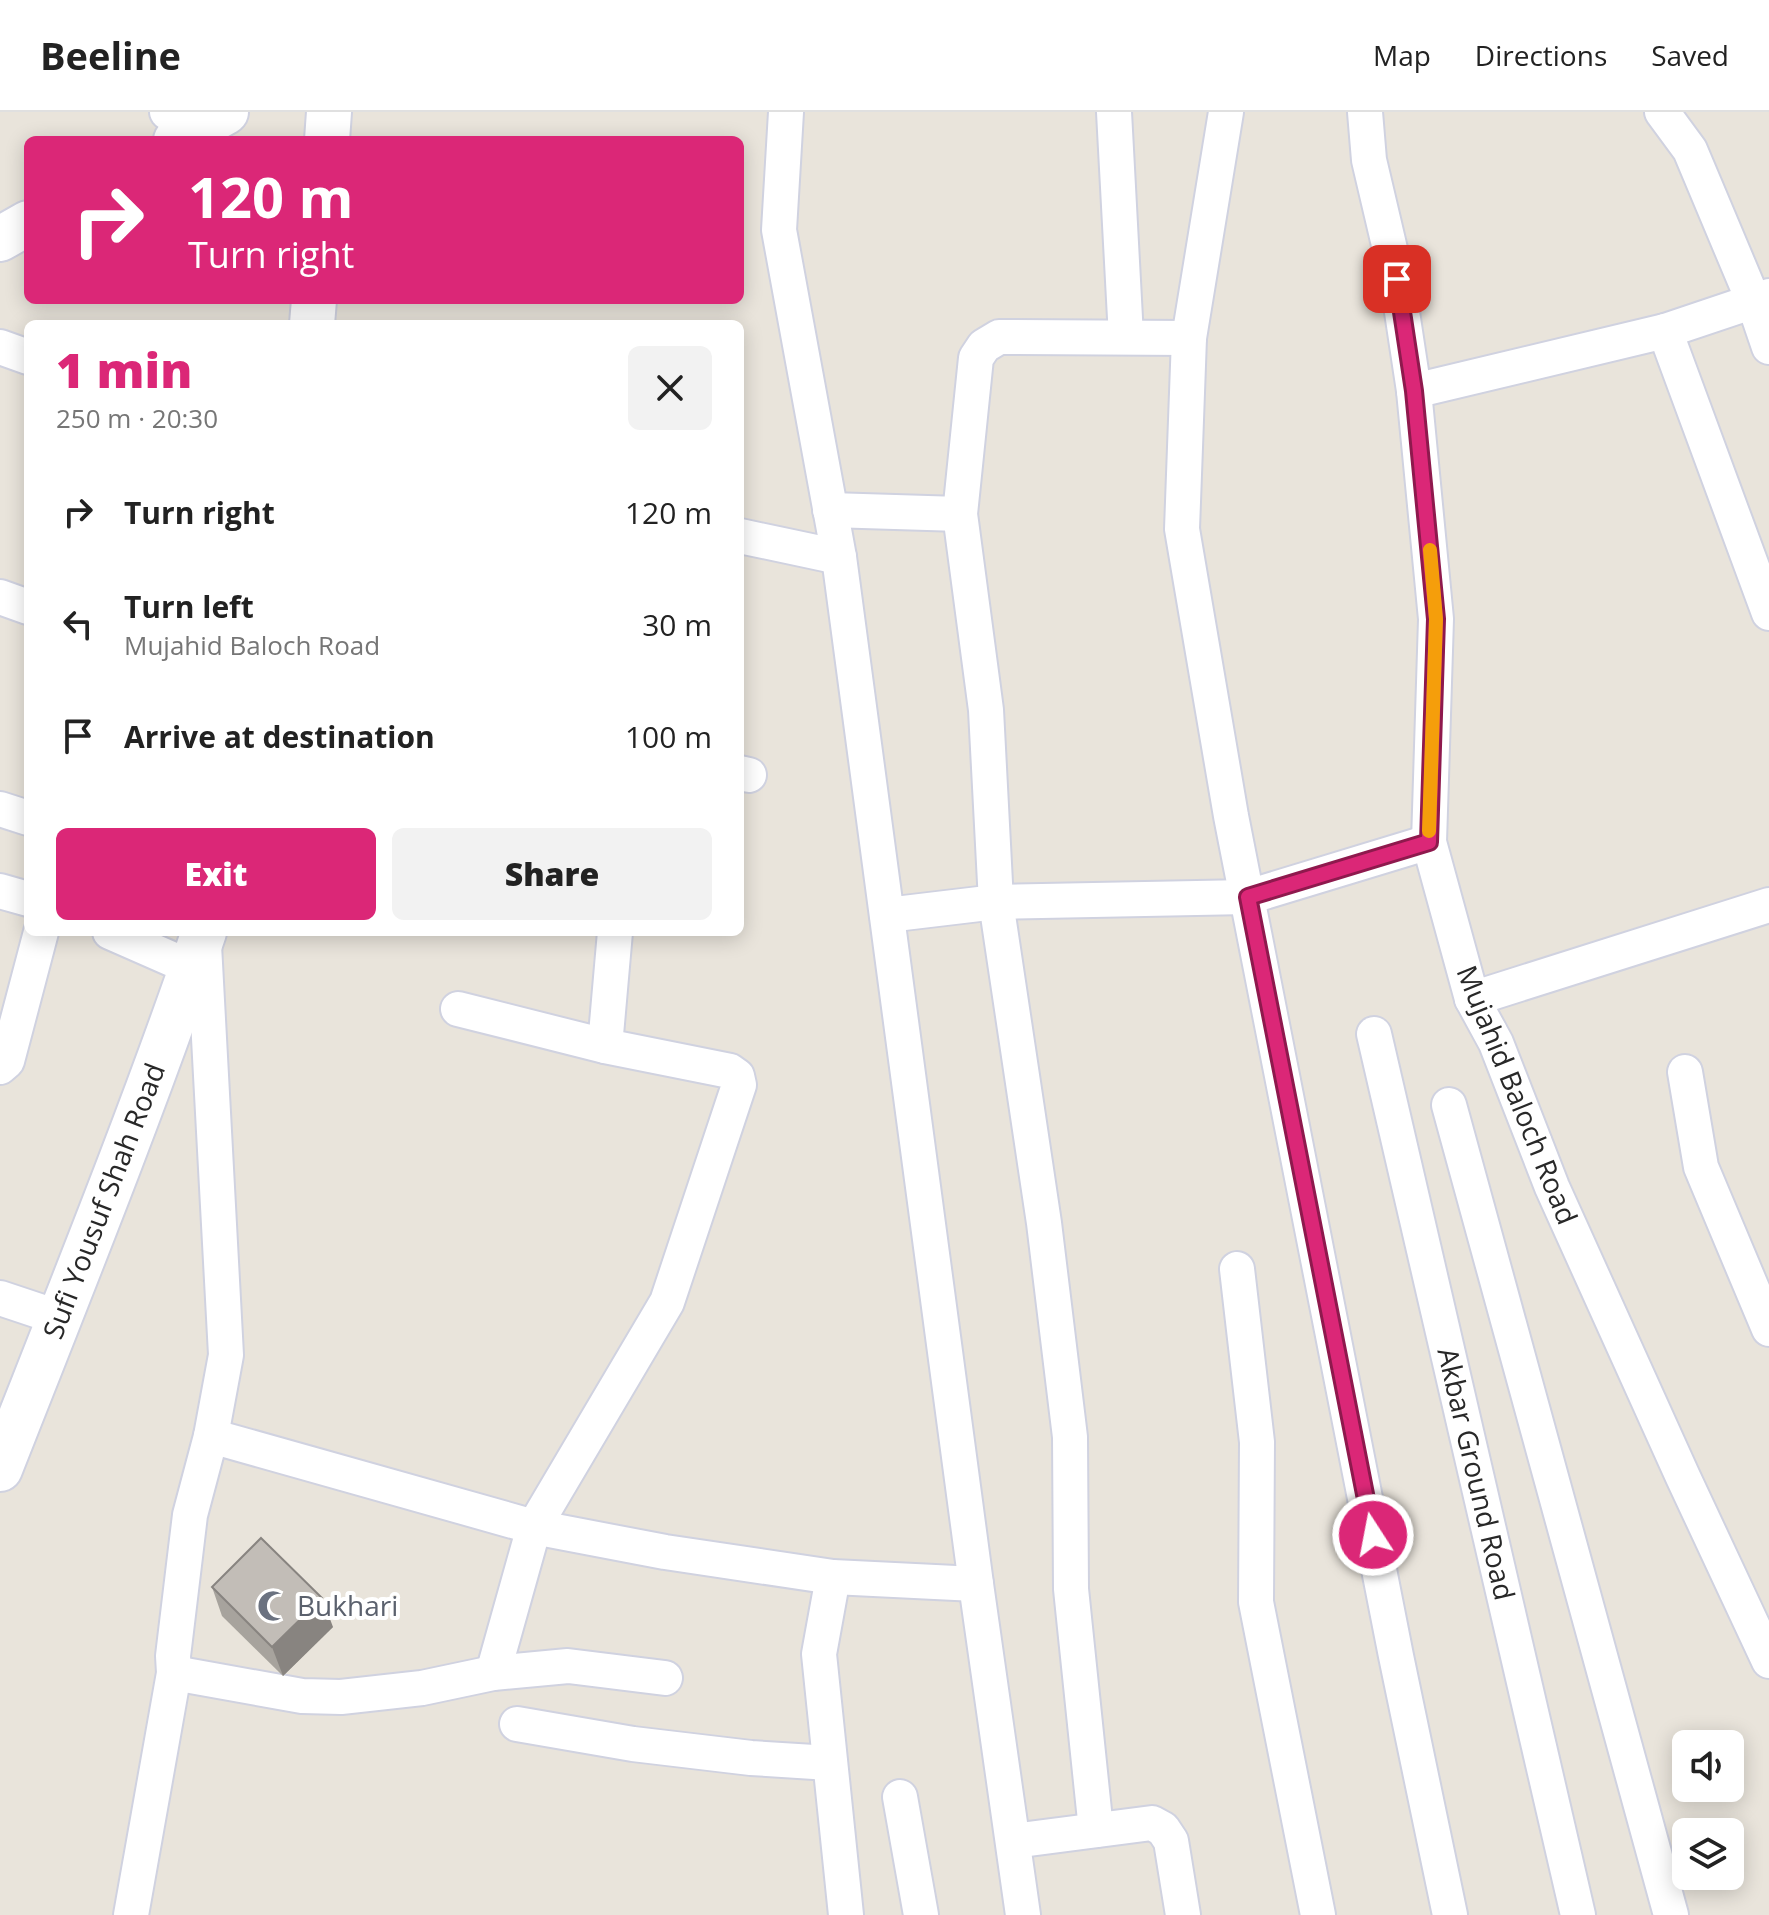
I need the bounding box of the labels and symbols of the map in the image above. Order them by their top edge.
pin [1363,245,1431,313]
street label: Mujahid Baloch Road [1449,960,1587,1230]
street label: Sufi Yousuf Shah Road [33,1057,173,1344]
street label: Akbar Ground Road [1429,1344,1525,1604]
position arrow [1331,1493,1415,1577]
place label: Bukhari [297,1586,398,1624]
mosque icon: Bukhari [256,1589,290,1623]

